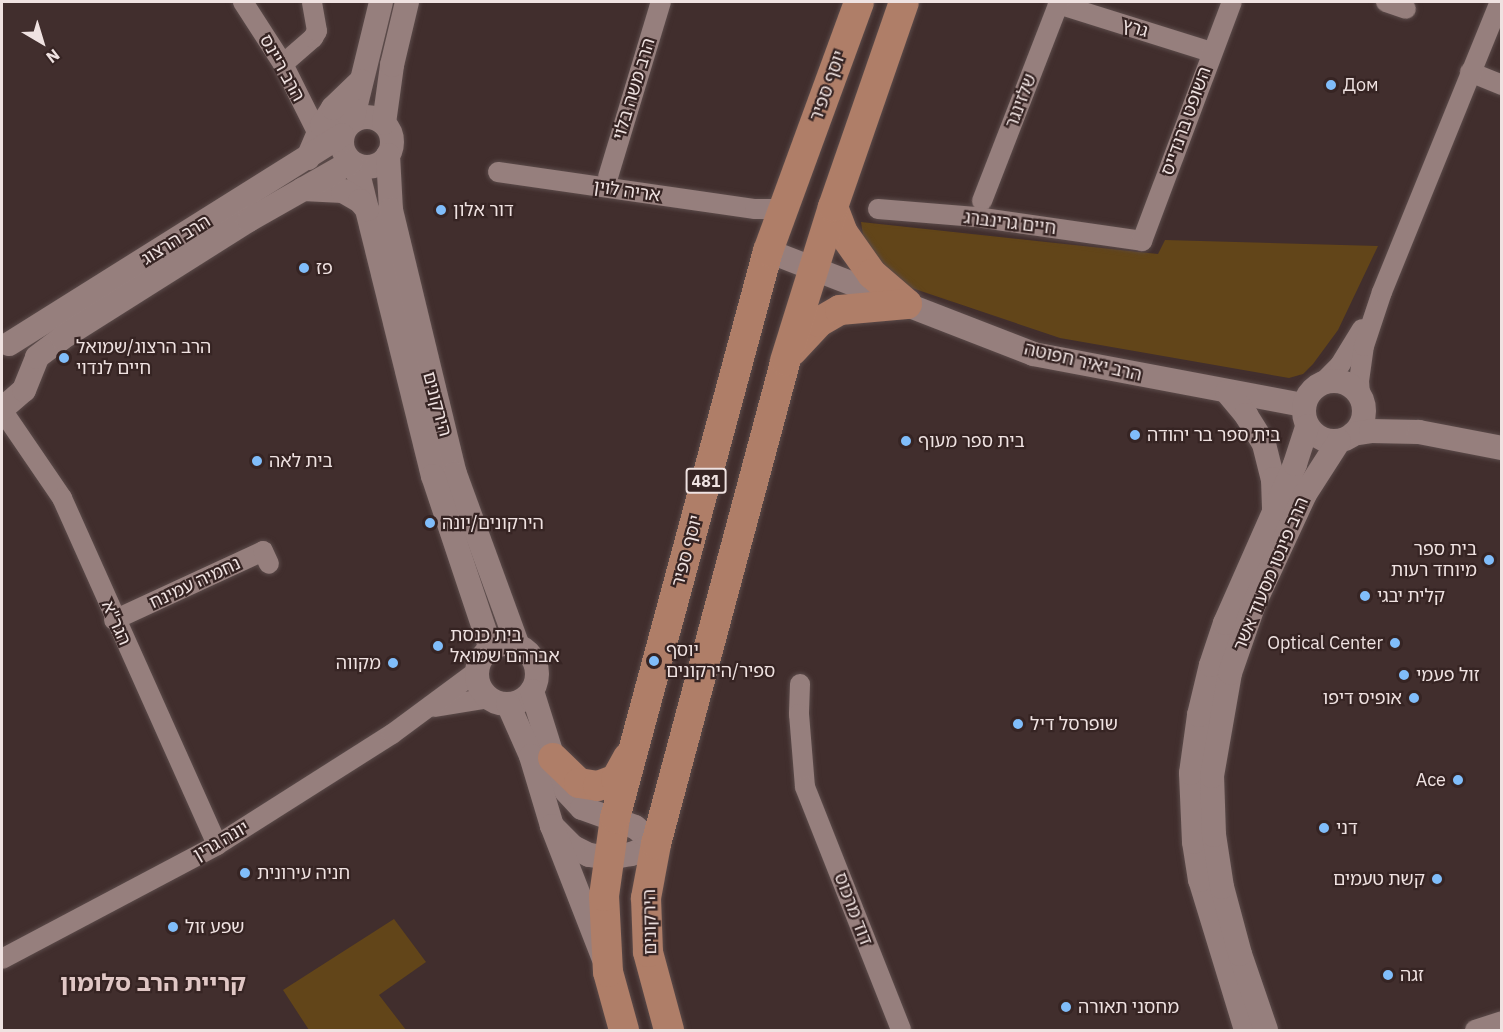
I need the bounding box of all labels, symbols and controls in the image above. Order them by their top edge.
north arrow [12,12,72,72]
street label: גרץ [1120,14,1150,42]
street label: הרב ריינס [255,31,309,105]
street label: הרב משה בלוי [608,35,660,143]
text: N [42,45,64,68]
street label: יוסף ספיר [805,48,851,124]
street label: השופט ברנדייס [1156,64,1216,178]
street label: שלזינגר [1001,71,1041,131]
place label: Дом [1343,74,1379,96]
marker: Дом [1324,78,1338,92]
street label: אריה לוין [592,176,662,206]
place label: דור אלון [453,199,514,221]
marker: דור אלון [434,203,448,217]
street label: חיים גרינברג [963,207,1057,239]
street label: הרב הרצוג [137,210,215,270]
place label: פז [316,257,333,279]
marker: פז [297,261,311,275]
place label: הרב הרצוג/שמואל חיים לנדוי [76,337,211,380]
street label: הרב יאיר חפוטה [1022,338,1144,386]
marker: הרב הרצוג/שמואל חיים לנדוי [57,351,71,365]
street label: הירקונים [418,369,456,439]
place label: בית ספר בר יהודה [1147,424,1280,446]
marker: בית ספר בר יהודה [1128,428,1142,442]
place label: בית ספר מעוף [918,430,1025,452]
marker: בית ספר מעוף [899,434,913,448]
place label: בית לאה [269,450,333,472]
marker: בית לאה [250,454,264,468]
road number: 481 [685,468,727,494]
street label: הרב פינטו מסעוד אשר [1229,494,1313,654]
place label: הירקונים/יונה [442,512,544,534]
street label: יוסף ספיר [667,513,707,589]
marker: הירקונים/יונה [423,516,437,530]
place label: בית ספר מיוחד רעות [1391,539,1477,582]
street label: נחמיה עמינח [146,553,244,613]
marker: בית ספר מיוחד רעות [1482,553,1496,567]
place label: קלית יבגי [1377,585,1445,607]
marker: קלית יבגי [1358,589,1372,603]
street label: הגר"א [97,597,135,649]
place label: בית כנסת אברהם שמואל [450,625,560,668]
place label: Optical Center [1267,632,1383,654]
marker: Optical Center [1388,636,1402,650]
marker: בית כנסת אברהם שמואל [431,639,445,653]
place label: יוסף ספיר/הירקונים [666,640,775,682]
place label: מקווה [336,652,381,674]
marker: יוסף ספיר/הירקונים [647,654,661,668]
marker: מקווה [386,656,400,670]
place label: זול פעמי [1416,664,1480,686]
marker: זול פעמי [1397,668,1411,682]
place label: אופיס דיפו [1323,687,1402,709]
marker: אופיס דיפו [1407,691,1421,705]
place label: שופרסל דיל [1030,713,1118,735]
marker: שופרסל דיל [1011,717,1025,731]
place label: Ace [1416,769,1446,791]
marker: Ace [1451,773,1465,787]
street label: יונה גרין [189,817,253,865]
place label: דני [1336,817,1358,839]
marker: דני [1317,821,1331,835]
place label: חניה עירונית [257,862,350,884]
marker: חניה עירונית [238,866,252,880]
place label: קשת טעמים [1333,868,1425,890]
street label: דוד מרכוס [829,870,877,948]
marker: קשת טעמים [1430,872,1444,886]
street label: הירקונים [639,889,661,955]
place label: שפע זול [185,916,244,938]
marker: שפע זול [166,920,180,934]
place label: זגה [1400,964,1424,986]
marker: זגה [1381,968,1395,982]
district label: קריית הרב סלומון [60,969,246,997]
place label: מחסני תאורה [1078,996,1179,1018]
marker: מחסני תאורה [1059,1000,1073,1014]

